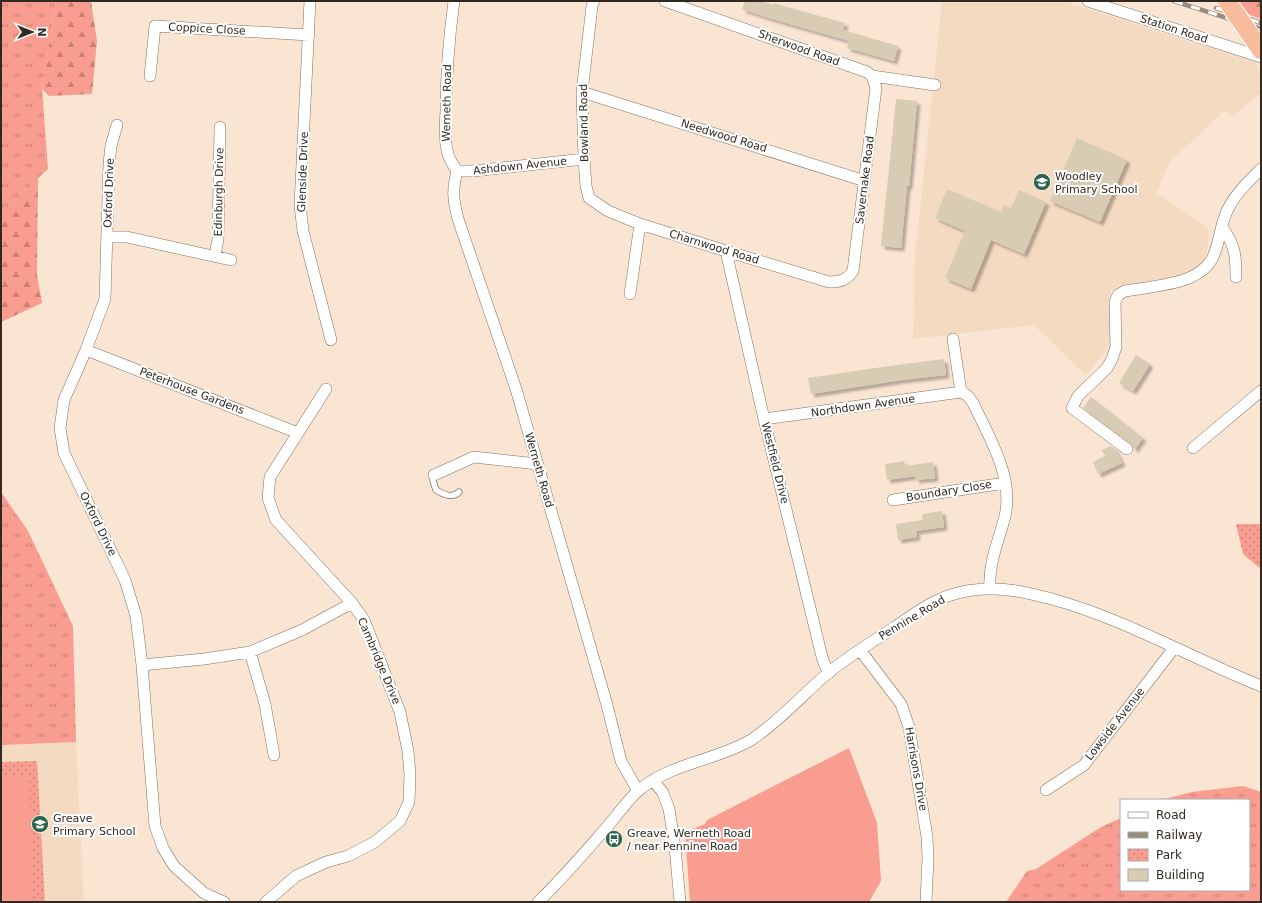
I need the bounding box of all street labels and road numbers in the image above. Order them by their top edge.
street label: Station Road [1139,12,1209,46]
street label: Coppice Close [168,20,246,38]
street label: Sherwood Road [756,27,842,69]
street label: Werneth Road [440,64,454,142]
street label: Bowland Road [577,84,591,162]
street label: Needwood Road [679,117,769,155]
street label: Glenside Drive [295,131,311,213]
street label: Savernake Road [853,135,877,225]
street label: Edinburgh Drive [212,147,226,237]
street label: Ashdown Avenue [472,155,568,177]
street label: Oxford Drive [101,158,117,228]
street label: Charnwood Road [668,227,760,267]
street label: Peterhouse Gardens [138,365,246,417]
street label: Northdown Avenue [810,392,916,420]
street label: Westfield Drive [759,421,791,505]
street label: Werneth Road [522,431,556,509]
street label: Boundary Close [905,478,993,504]
street label: Oxford Drive [77,490,119,558]
street label: Pennine Road [877,593,947,643]
street label: Cambridge Drive [355,616,403,707]
street label: Lowside Avenue [1083,685,1148,763]
street label: Harrisons Drive [902,726,930,812]

